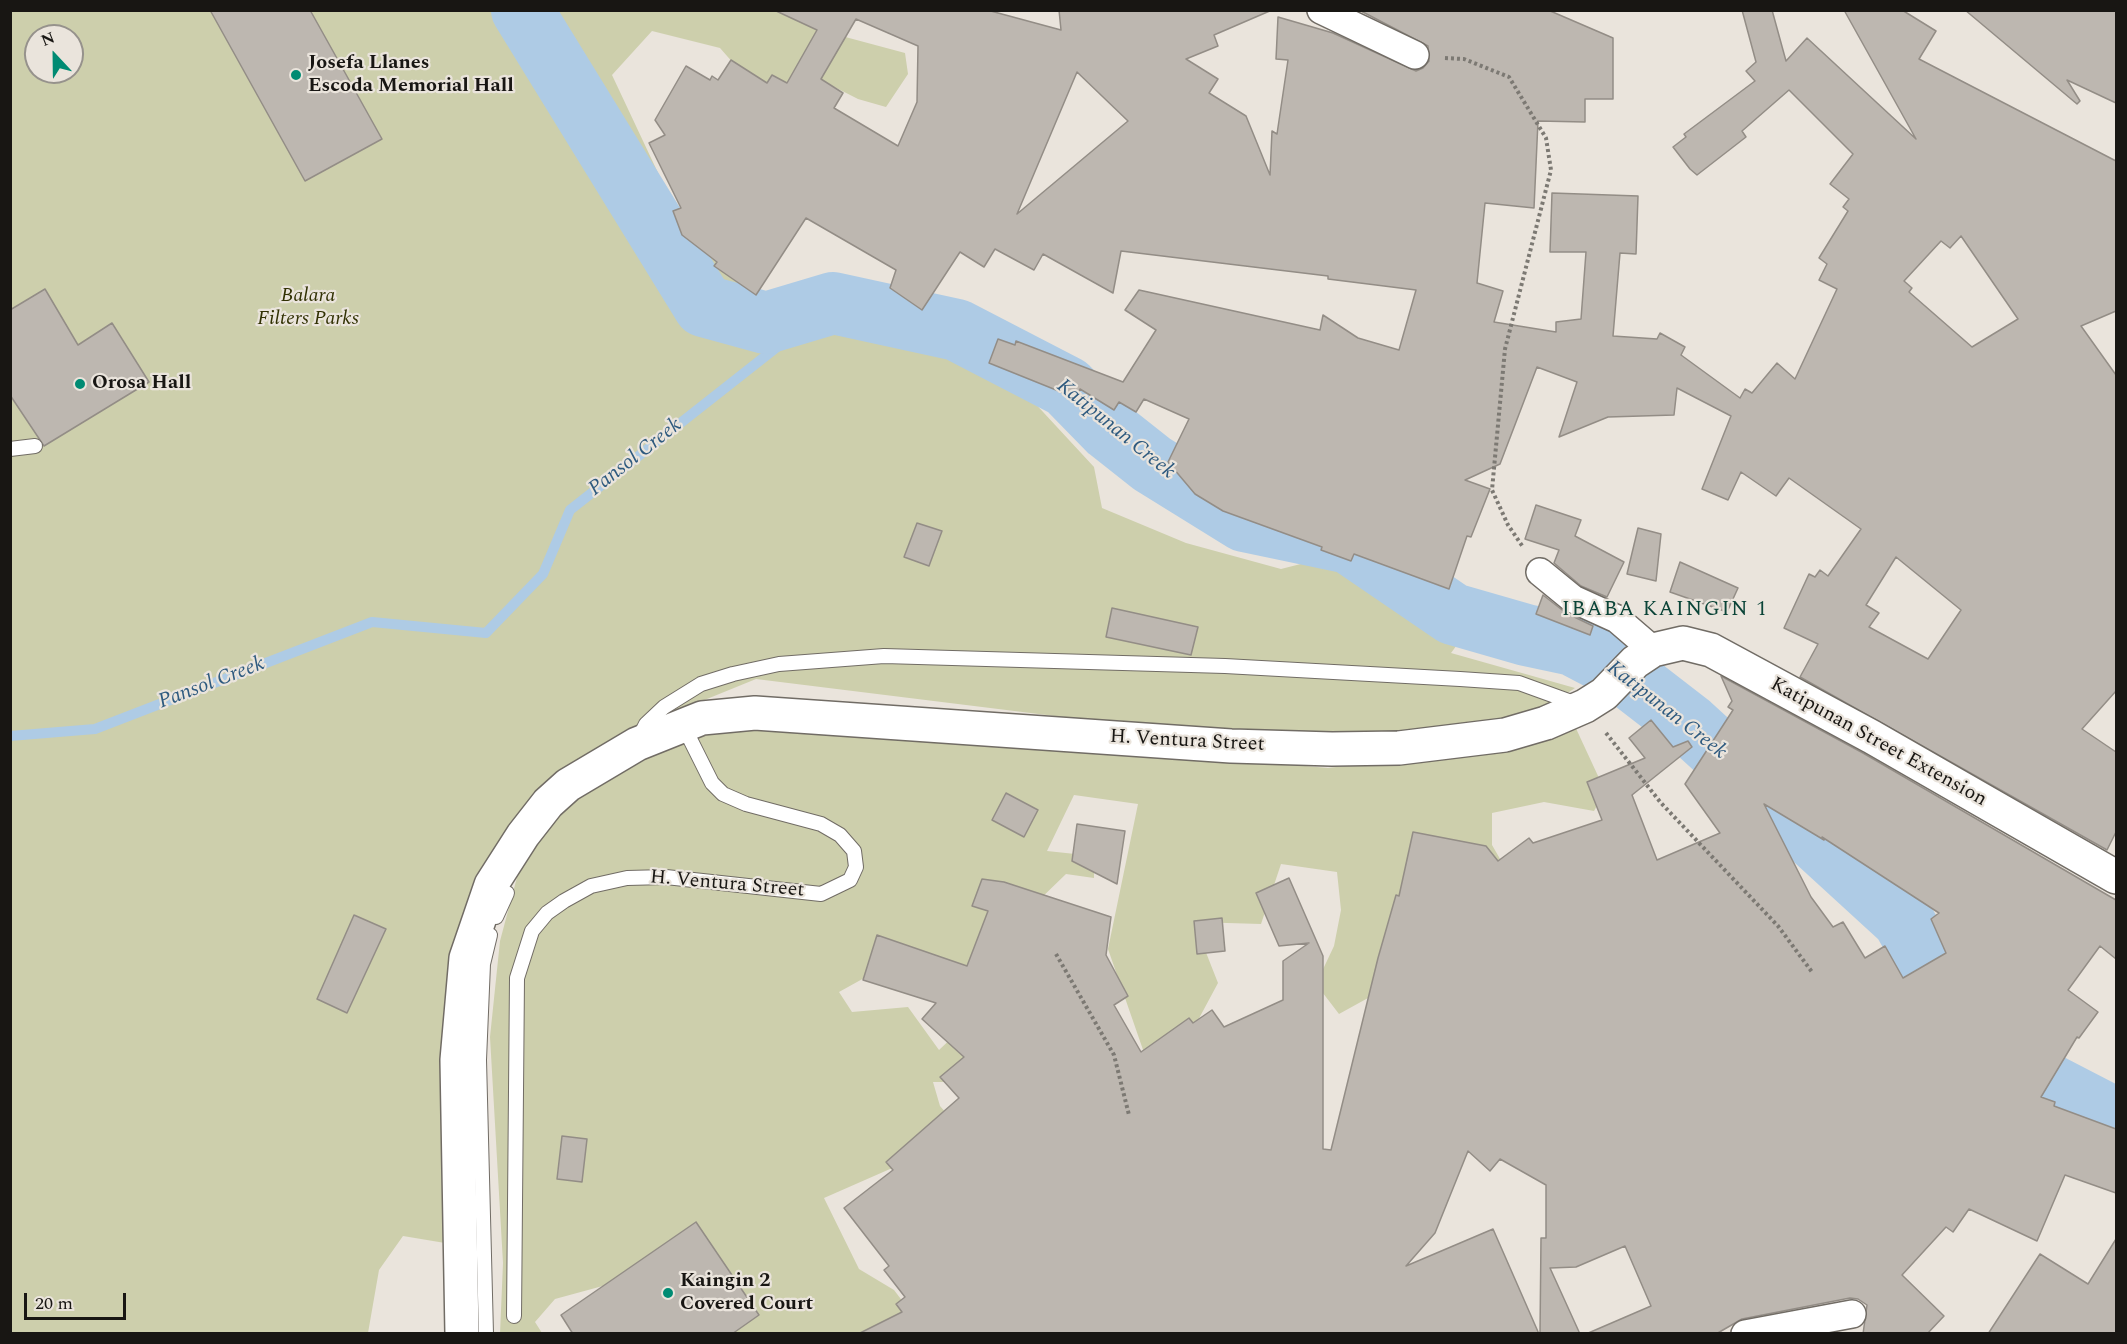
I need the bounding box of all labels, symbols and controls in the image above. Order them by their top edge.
north arrow [24,24,84,84]
text: N [37,26,59,53]
place label: Josefa Llanes Escoda Memorial Hall [308,52,514,99]
marker: Josefa Llanes Escoda Memorial Hall [289,68,303,82]
park label: Balara Filters Parks [257,285,359,332]
place label: Orosa Hall [92,372,191,396]
water label: Katipunan Creek [1051,375,1179,485]
marker: Orosa Hall [73,377,87,391]
water label: Pansol Creek [584,414,688,502]
district label: IBABA KAINGIN 1 [1562,598,1768,624]
water label: Pansol Creek [155,652,269,716]
water label: Katipunan Creek [1601,656,1731,766]
street label: Katipunan Street Extension [1766,673,1990,813]
street label: H. Ventura Street [1109,726,1265,758]
street label: H. Ventura Street [649,866,805,904]
place label: Kaingin 2 Covered Court [680,1270,813,1317]
scale bar [27,1281,129,1319]
marker: Kaingin 2 Covered Court [661,1286,675,1300]
text: 20 m [35,1290,73,1317]

